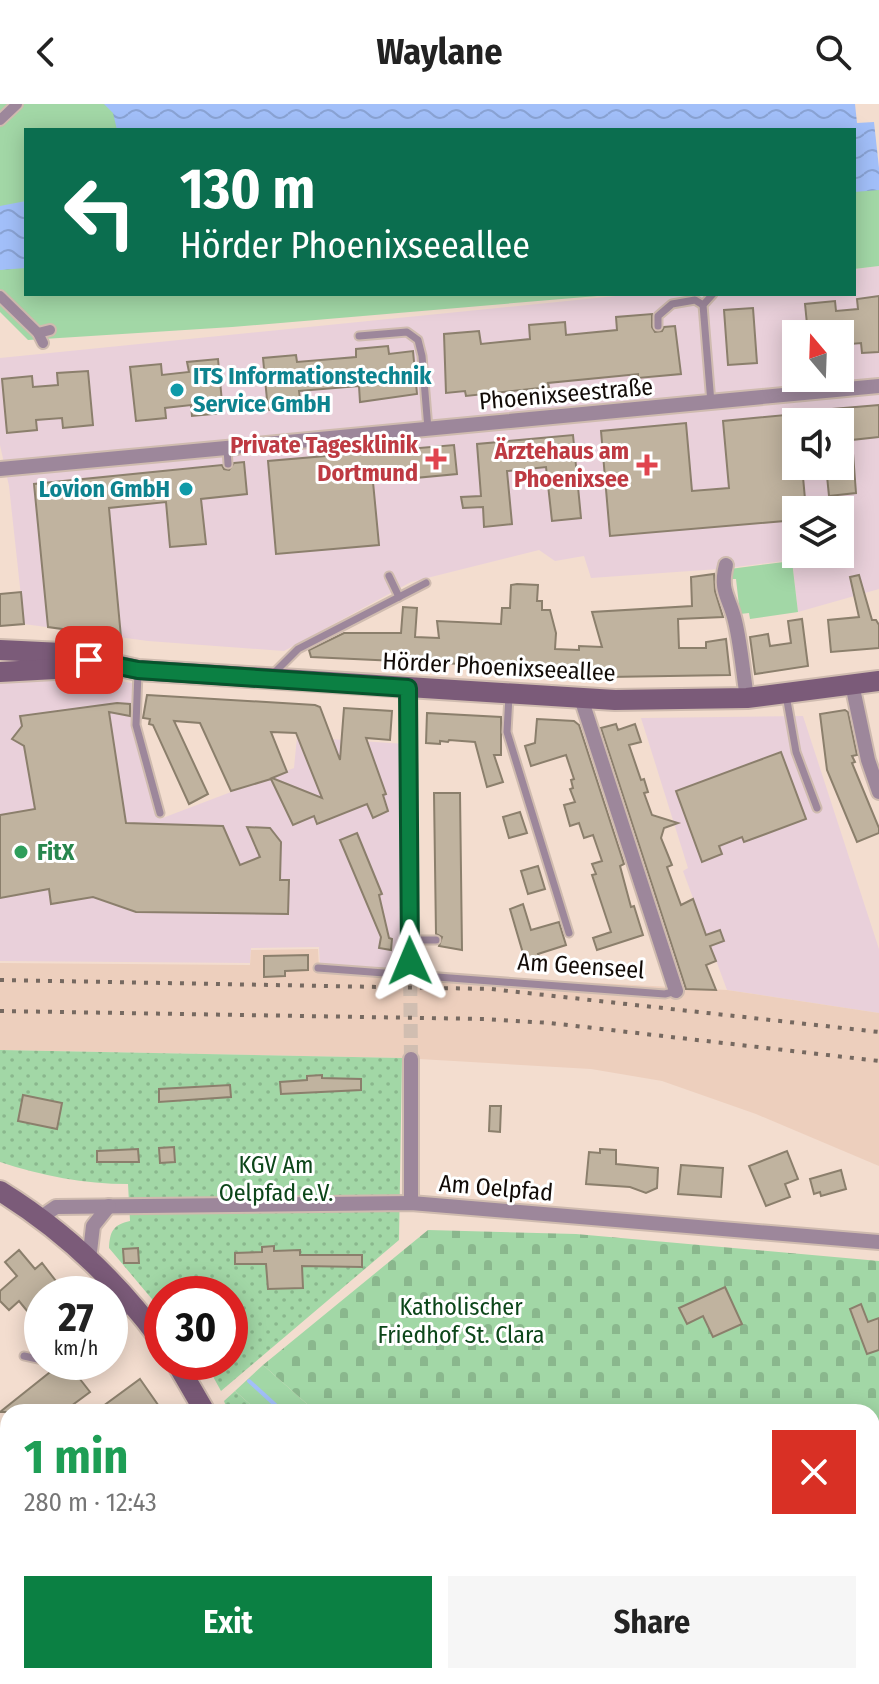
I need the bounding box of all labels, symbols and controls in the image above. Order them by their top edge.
icon: back [24,30,68,74]
text: Waylane [377,30,502,74]
icon: search [811,30,855,74]
text: 130 m [180,156,315,223]
icon: left [48,160,152,264]
text: Hörder Phoenixseeallee [180,224,530,268]
north arrow [782,320,854,392]
map controls [782,320,854,568]
place label: ITS Informationstechnik Service GmbH [193,362,432,418]
street label: Phoenixseestraße [478,372,654,416]
marker: ITS Informationstechnik Service GmbH [168,381,186,399]
button: sound [782,408,854,480]
place label: Private Tagesklinik Dortmund [230,431,419,487]
place label: Ärztehaus am Phoenixsee [494,437,629,493]
marker: Private Tagesklinik Dortmund [425,448,447,470]
marker: Ärztehaus am Phoenixsee [636,454,658,476]
place label: Lovion GmbH [39,475,170,503]
marker: Lovion GmbH [177,480,195,498]
button: layers [782,496,854,568]
pin [55,626,123,694]
icon: arrive [67,638,111,682]
street label: Hörder Phoenixseeallee [382,647,616,687]
place label: FitX [37,838,75,866]
marker: FitX [12,843,30,861]
position arrow [368,919,452,1003]
street label: Am Geenseel [517,948,645,984]
park label: KGV Am Oelpfad e.V. [219,1151,333,1207]
street label: Am Oelpfad [438,1169,554,1207]
speed limit sign: 30 [144,1276,248,1380]
park label: Katholischer Friedhof St. Clara [378,1293,544,1349]
text: 27 [58,1294,94,1342]
text: km/h [54,1336,98,1360]
text: 1 min [24,1428,129,1486]
button: close [772,1430,856,1514]
text: 280 m · 12:43 [24,1487,157,1518]
button: Exit [24,1576,432,1668]
button: Share [448,1576,856,1668]

